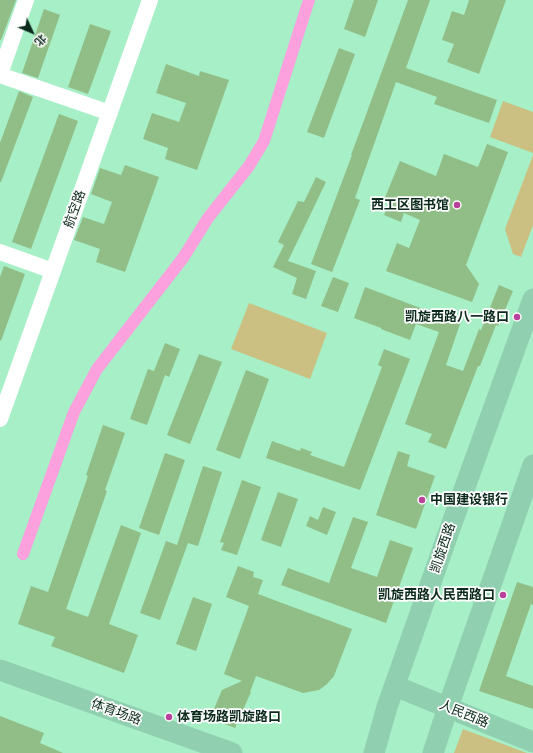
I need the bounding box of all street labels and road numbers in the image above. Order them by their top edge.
street label: 航空路 [61,188,89,230]
street label: 凯旋西路 [427,521,459,575]
street label: 体育场路 [89,696,143,728]
street label: 人民西路 [437,697,491,731]

